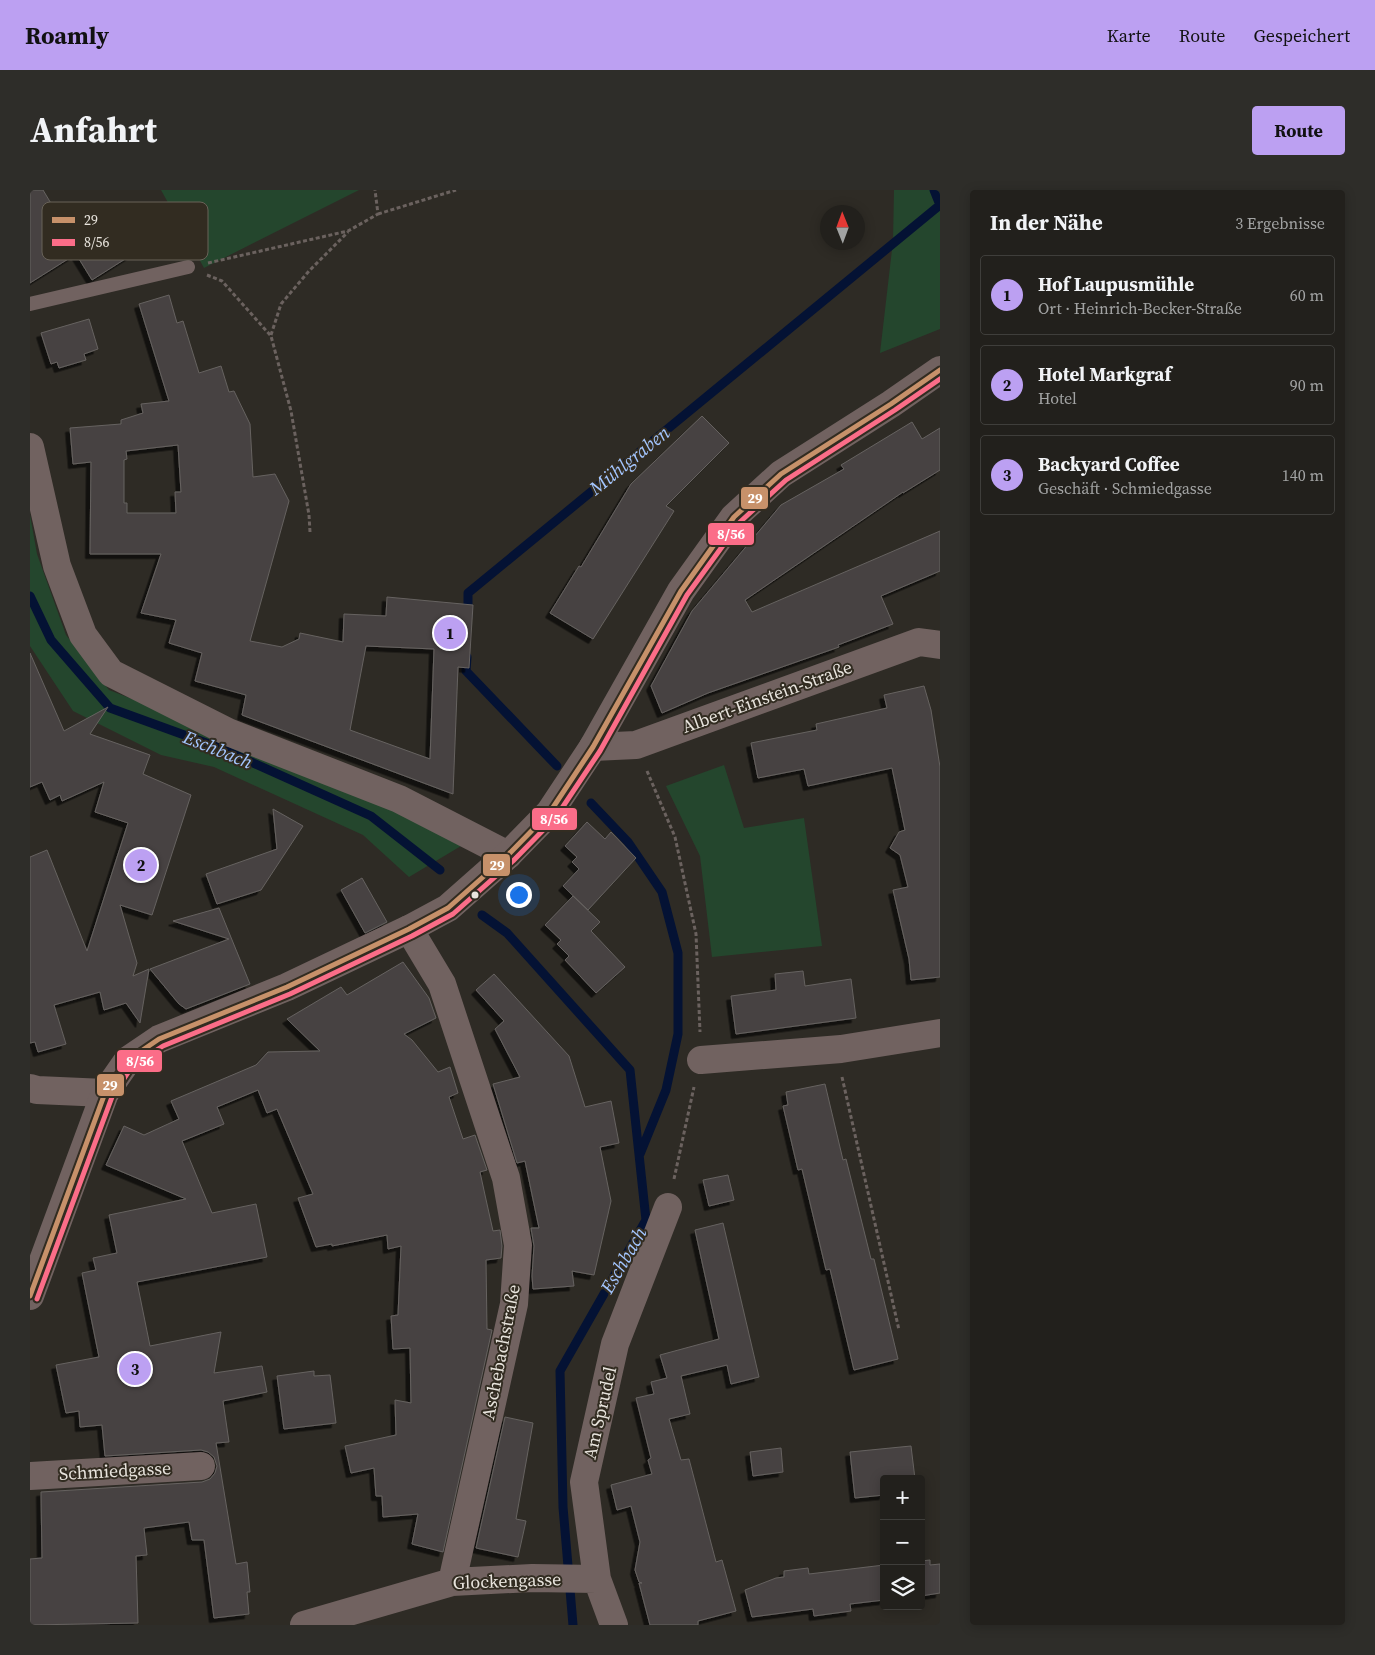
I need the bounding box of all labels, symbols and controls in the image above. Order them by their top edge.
text: Roamly [25,19,109,52]
text: Karte [1107,23,1151,48]
text: Route [1179,23,1225,48]
text: Gespeichert [1253,23,1350,48]
text: Anfahrt [30,106,157,154]
button: Route [1252,106,1345,155]
legend [42,202,208,260]
north arrow [820,205,865,250]
text: In der Nähe [990,208,1103,237]
text: 29 [84,210,98,230]
text: 3 Ergebnisse [1235,212,1325,234]
text: 8/56 [84,232,110,252]
text: Hof Laupusmühle [1038,271,1194,297]
text: 1 [1003,284,1011,306]
text: 60 m [1290,284,1324,306]
text: Ort · Heinrich-Becker-Straße [1038,297,1242,319]
text: Hotel Markgraf [1038,361,1171,387]
text: 2 [1003,374,1011,396]
text: 90 m [1290,374,1324,396]
text: Hotel [1038,387,1077,409]
water label: Mühlgraben [582,419,675,501]
text: Backyard Coffee [1038,451,1180,477]
text: 3 [1003,464,1011,486]
text: 140 m [1282,464,1324,486]
text: Geschäft · Schmiedgasse [1038,477,1212,499]
line badge: 29 [740,486,769,510]
text: 29 [747,488,763,508]
line badge: 8/56 [707,522,755,546]
text: 8/56 [717,524,746,544]
pin: 1 [434,614,466,652]
street label: Albert-Einstein-Straße [678,654,855,739]
water label: Eschbach [179,723,257,775]
line badge: 8/56 [531,807,578,831]
text: 8/56 [540,809,569,829]
pin: 2 [125,846,157,884]
line badge: 29 [482,853,511,877]
text: 29 [489,855,505,875]
your location [506,882,532,908]
unlabelled marker [470,890,480,900]
line badge: 8/56 [116,1049,163,1073]
text: 8/56 [126,1051,155,1071]
line badge: 29 [96,1073,125,1097]
text: 29 [102,1075,118,1095]
water label: Eschbach [593,1222,653,1299]
street label: Aschebachstraße [475,1282,526,1422]
pin: 3 [119,1350,151,1388]
street label: Am Sprudel [577,1364,622,1462]
street label: Schmiedgasse [58,1455,172,1486]
map controls [880,1475,925,1610]
button: + [880,1475,925,1520]
button: − [880,1520,925,1565]
button: layers [880,1565,925,1610]
street label: Glockengasse [452,1566,562,1595]

